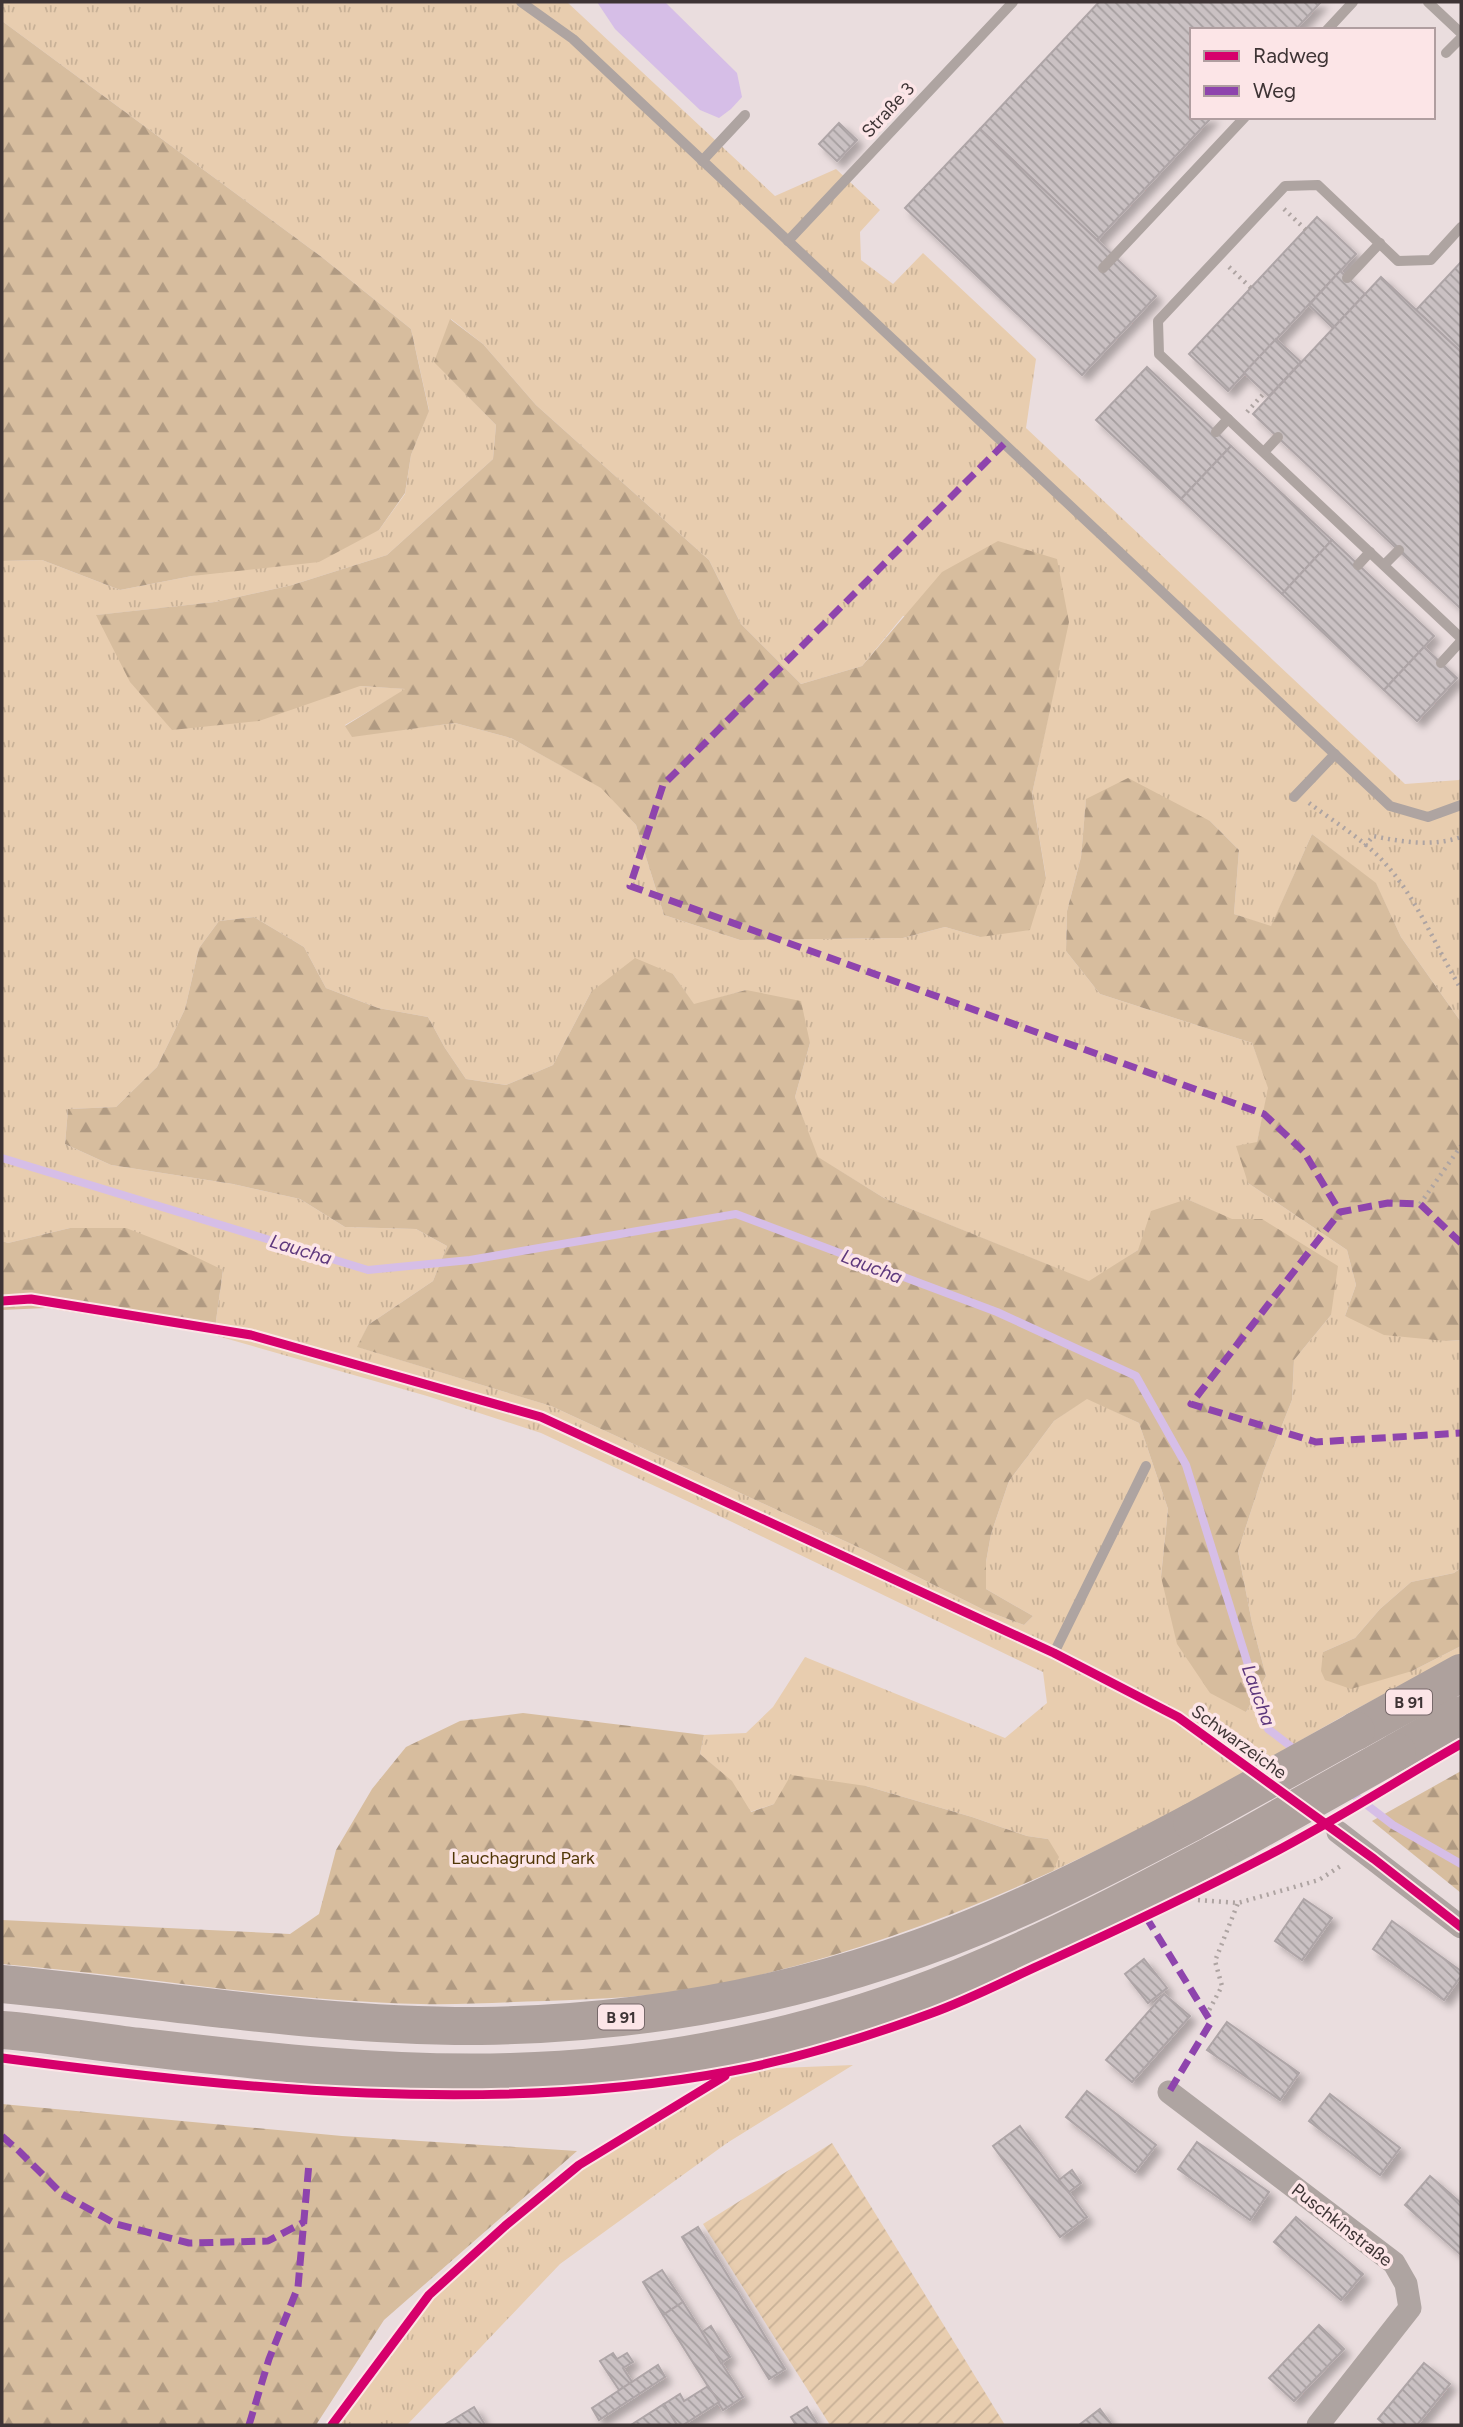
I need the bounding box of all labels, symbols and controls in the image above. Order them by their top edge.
legend [1190,28,1435,119]
text: Radweg [1253,43,1329,68]
street label: Straße 3 [857,78,919,142]
text: Weg [1253,78,1296,103]
water label: Laucha [267,1229,335,1270]
water label: Laucha [838,1244,906,1289]
water label: Laucha [1237,1661,1280,1729]
road number: B 91 [1386,1690,1432,1714]
street label: Schwarzeiche [1187,1700,1291,1784]
park label: Lauchagrund Park [451,1847,595,1869]
road number: B 91 [598,2005,644,2030]
street label: Puschkinstraße [1287,2179,1397,2271]

